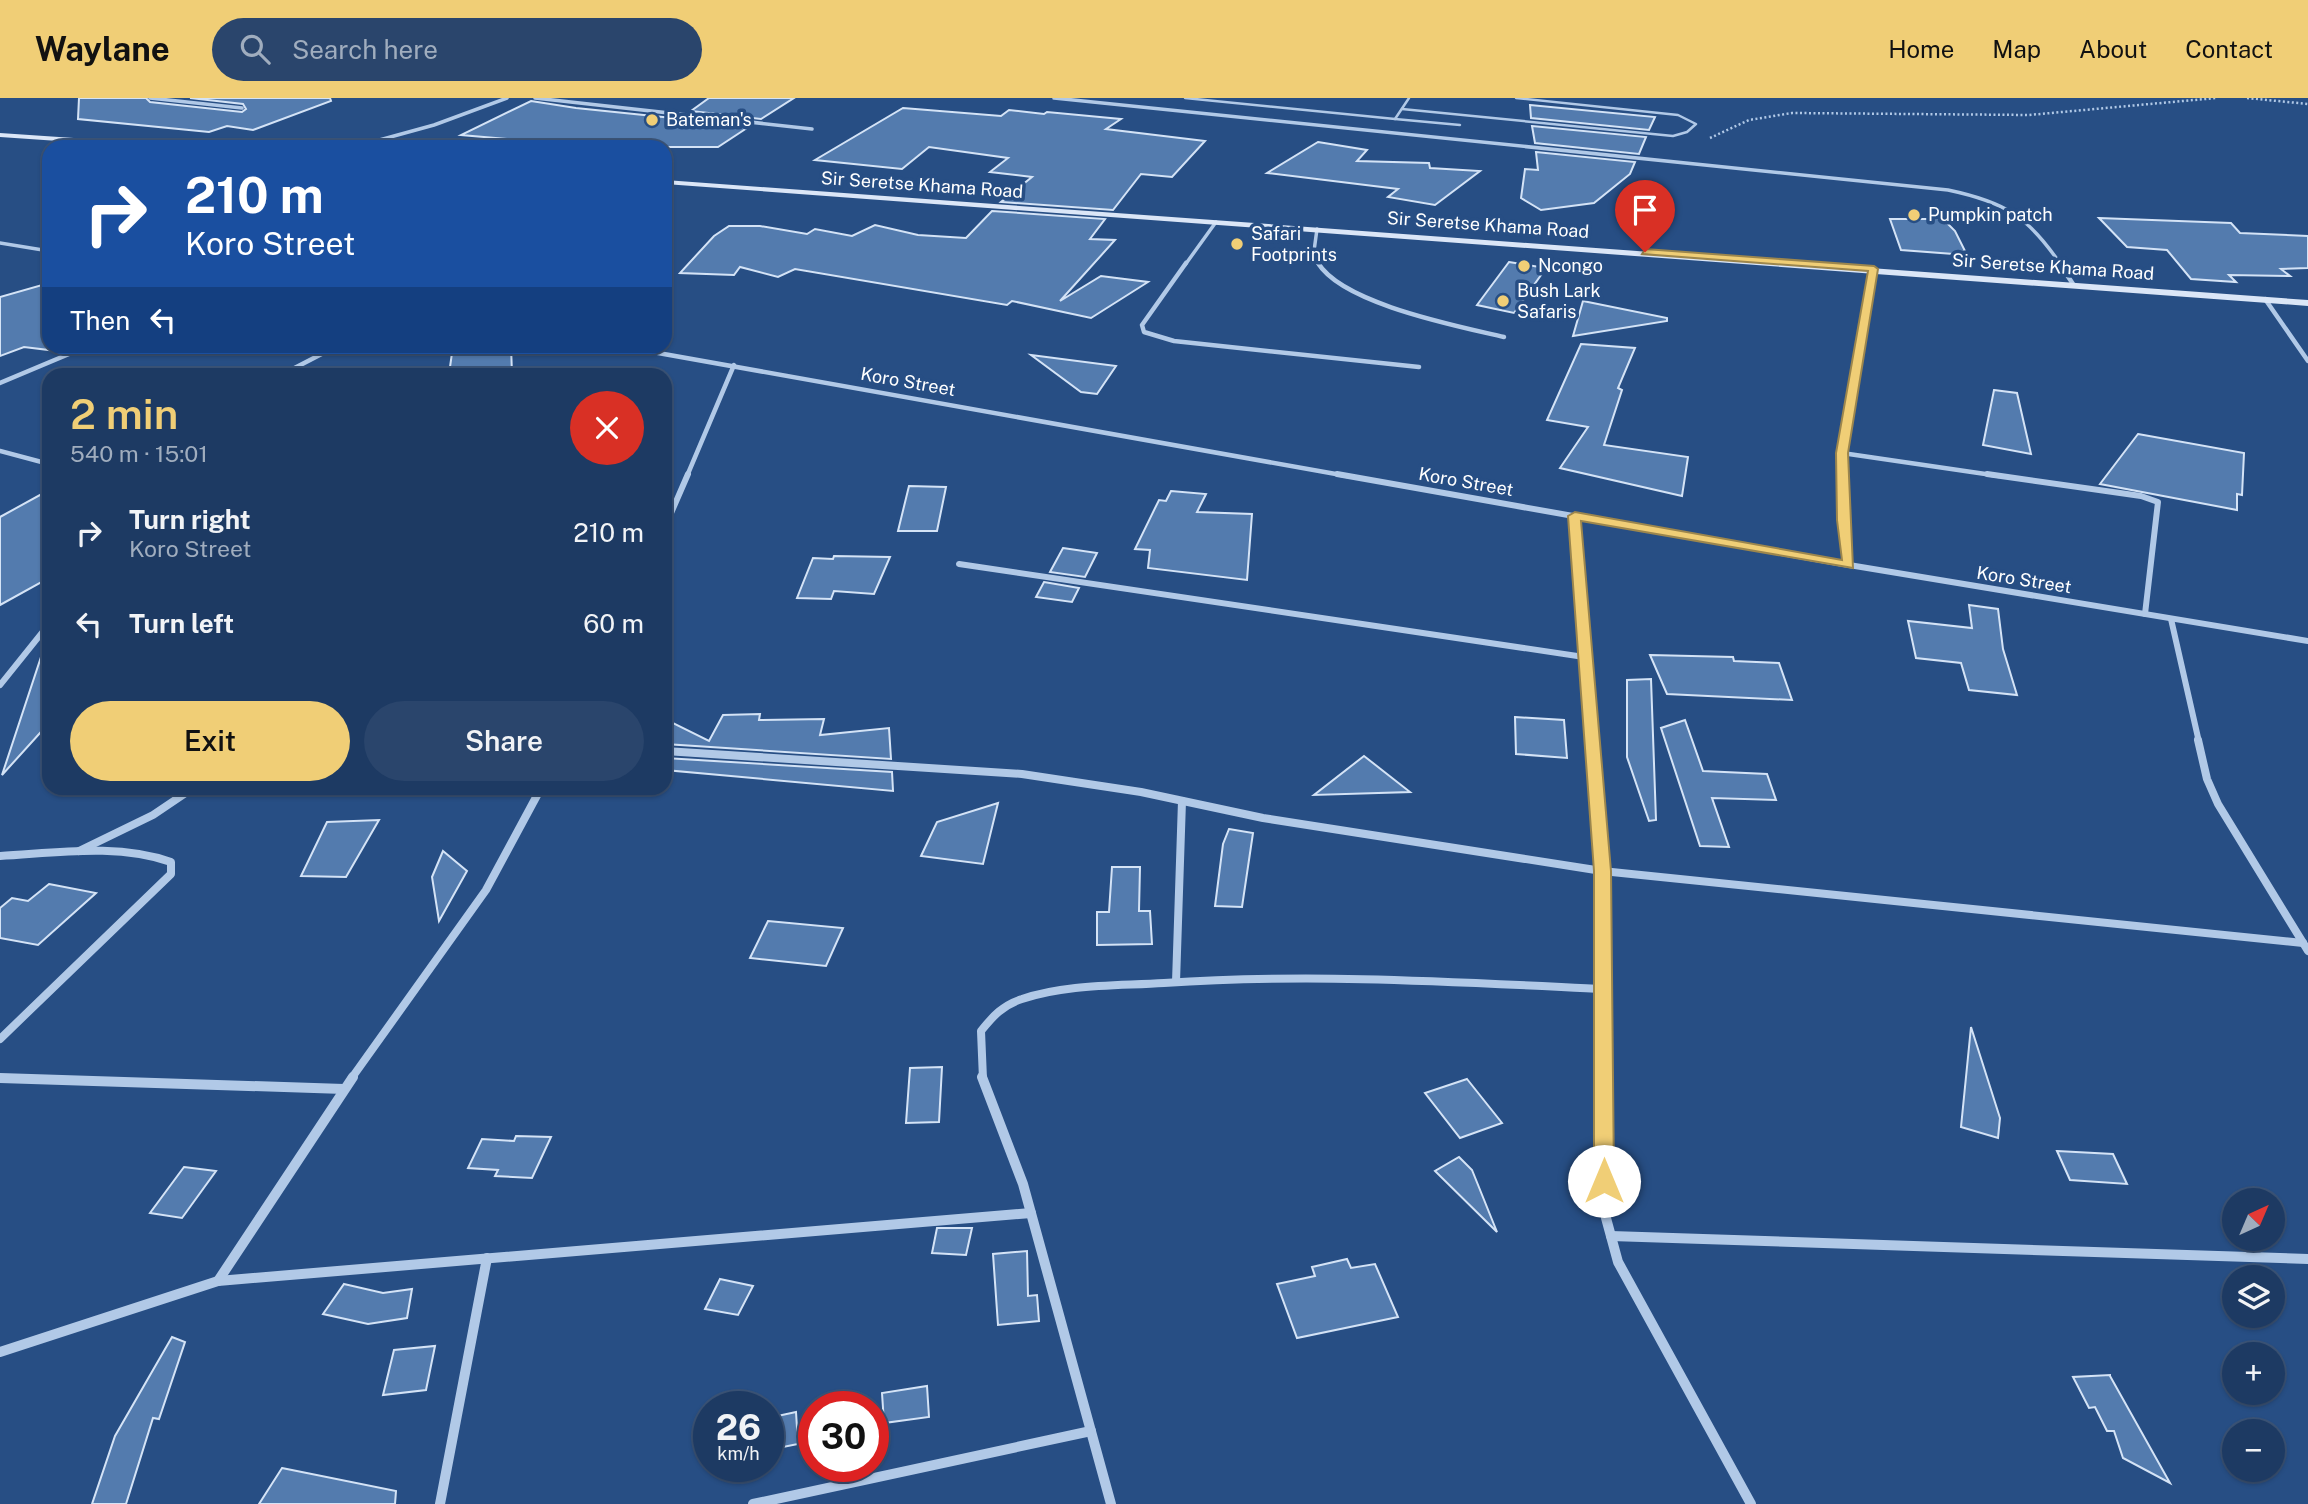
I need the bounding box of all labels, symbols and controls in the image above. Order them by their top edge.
search box [212,18,702,81]
text: Waylane [35,30,170,68]
icon: search [236,30,274,68]
text: Search here [292,34,438,65]
text: Home [1888,35,1954,63]
text: Map [1992,35,2041,63]
text: About [2079,35,2147,63]
text: Contact [2185,35,2273,63]
place label: Bateman's [666,109,752,130]
marker: Bateman's [644,112,660,128]
text: 210 m [185,166,324,224]
street label: Sir Seretse Khama Road [820,167,1024,202]
icon: right [70,168,161,259]
pin [1615,180,1675,252]
icon: arrive [1626,191,1664,229]
place label: Pumpkin patch [1928,204,2053,225]
street label: Sir Seretse Khama Road [1386,207,1590,242]
marker: Pumpkin patch [1906,207,1922,223]
place label: Safari Footprints [1251,223,1337,265]
text: Koro Street [185,225,355,262]
marker: Safari Footprints [1229,236,1245,252]
street label: Sir Seretse Khama Road [1951,249,2155,284]
place label: Ncongo [1538,255,1603,276]
marker: Ncongo [1516,258,1532,274]
place label: Bush Lark Safaris [1517,280,1601,322]
marker: Bush Lark Safaris [1495,293,1511,309]
icon: left [144,301,182,339]
text: Then [70,305,130,336]
street label: Koro Street [859,363,957,400]
text: 2 min [70,389,178,438]
button: close [570,391,644,465]
text: 540 m · 15:01 [70,440,208,467]
street label: Koro Street [1417,463,1515,500]
text: Turn right [129,504,251,535]
icon: right [70,514,108,552]
text: 210 m [573,517,644,548]
text: Koro Street [129,535,251,562]
street label: Koro Street [1975,562,2073,597]
icon: left [70,605,108,643]
text: Turn left [129,608,234,639]
text: 60 m [583,608,644,639]
button: Exit [70,701,350,781]
button: Share [364,701,644,781]
position arrow [1567,1144,1641,1218]
north arrow [2222,1188,2286,1251]
map controls [2222,1188,2285,1482]
button: layers [2222,1265,2285,1328]
button: + [2222,1342,2285,1405]
speed limit sign: 30 [798,1391,889,1482]
text: 26 [716,1407,761,1448]
button: − [2222,1419,2285,1482]
text: km/h [717,1443,760,1464]

